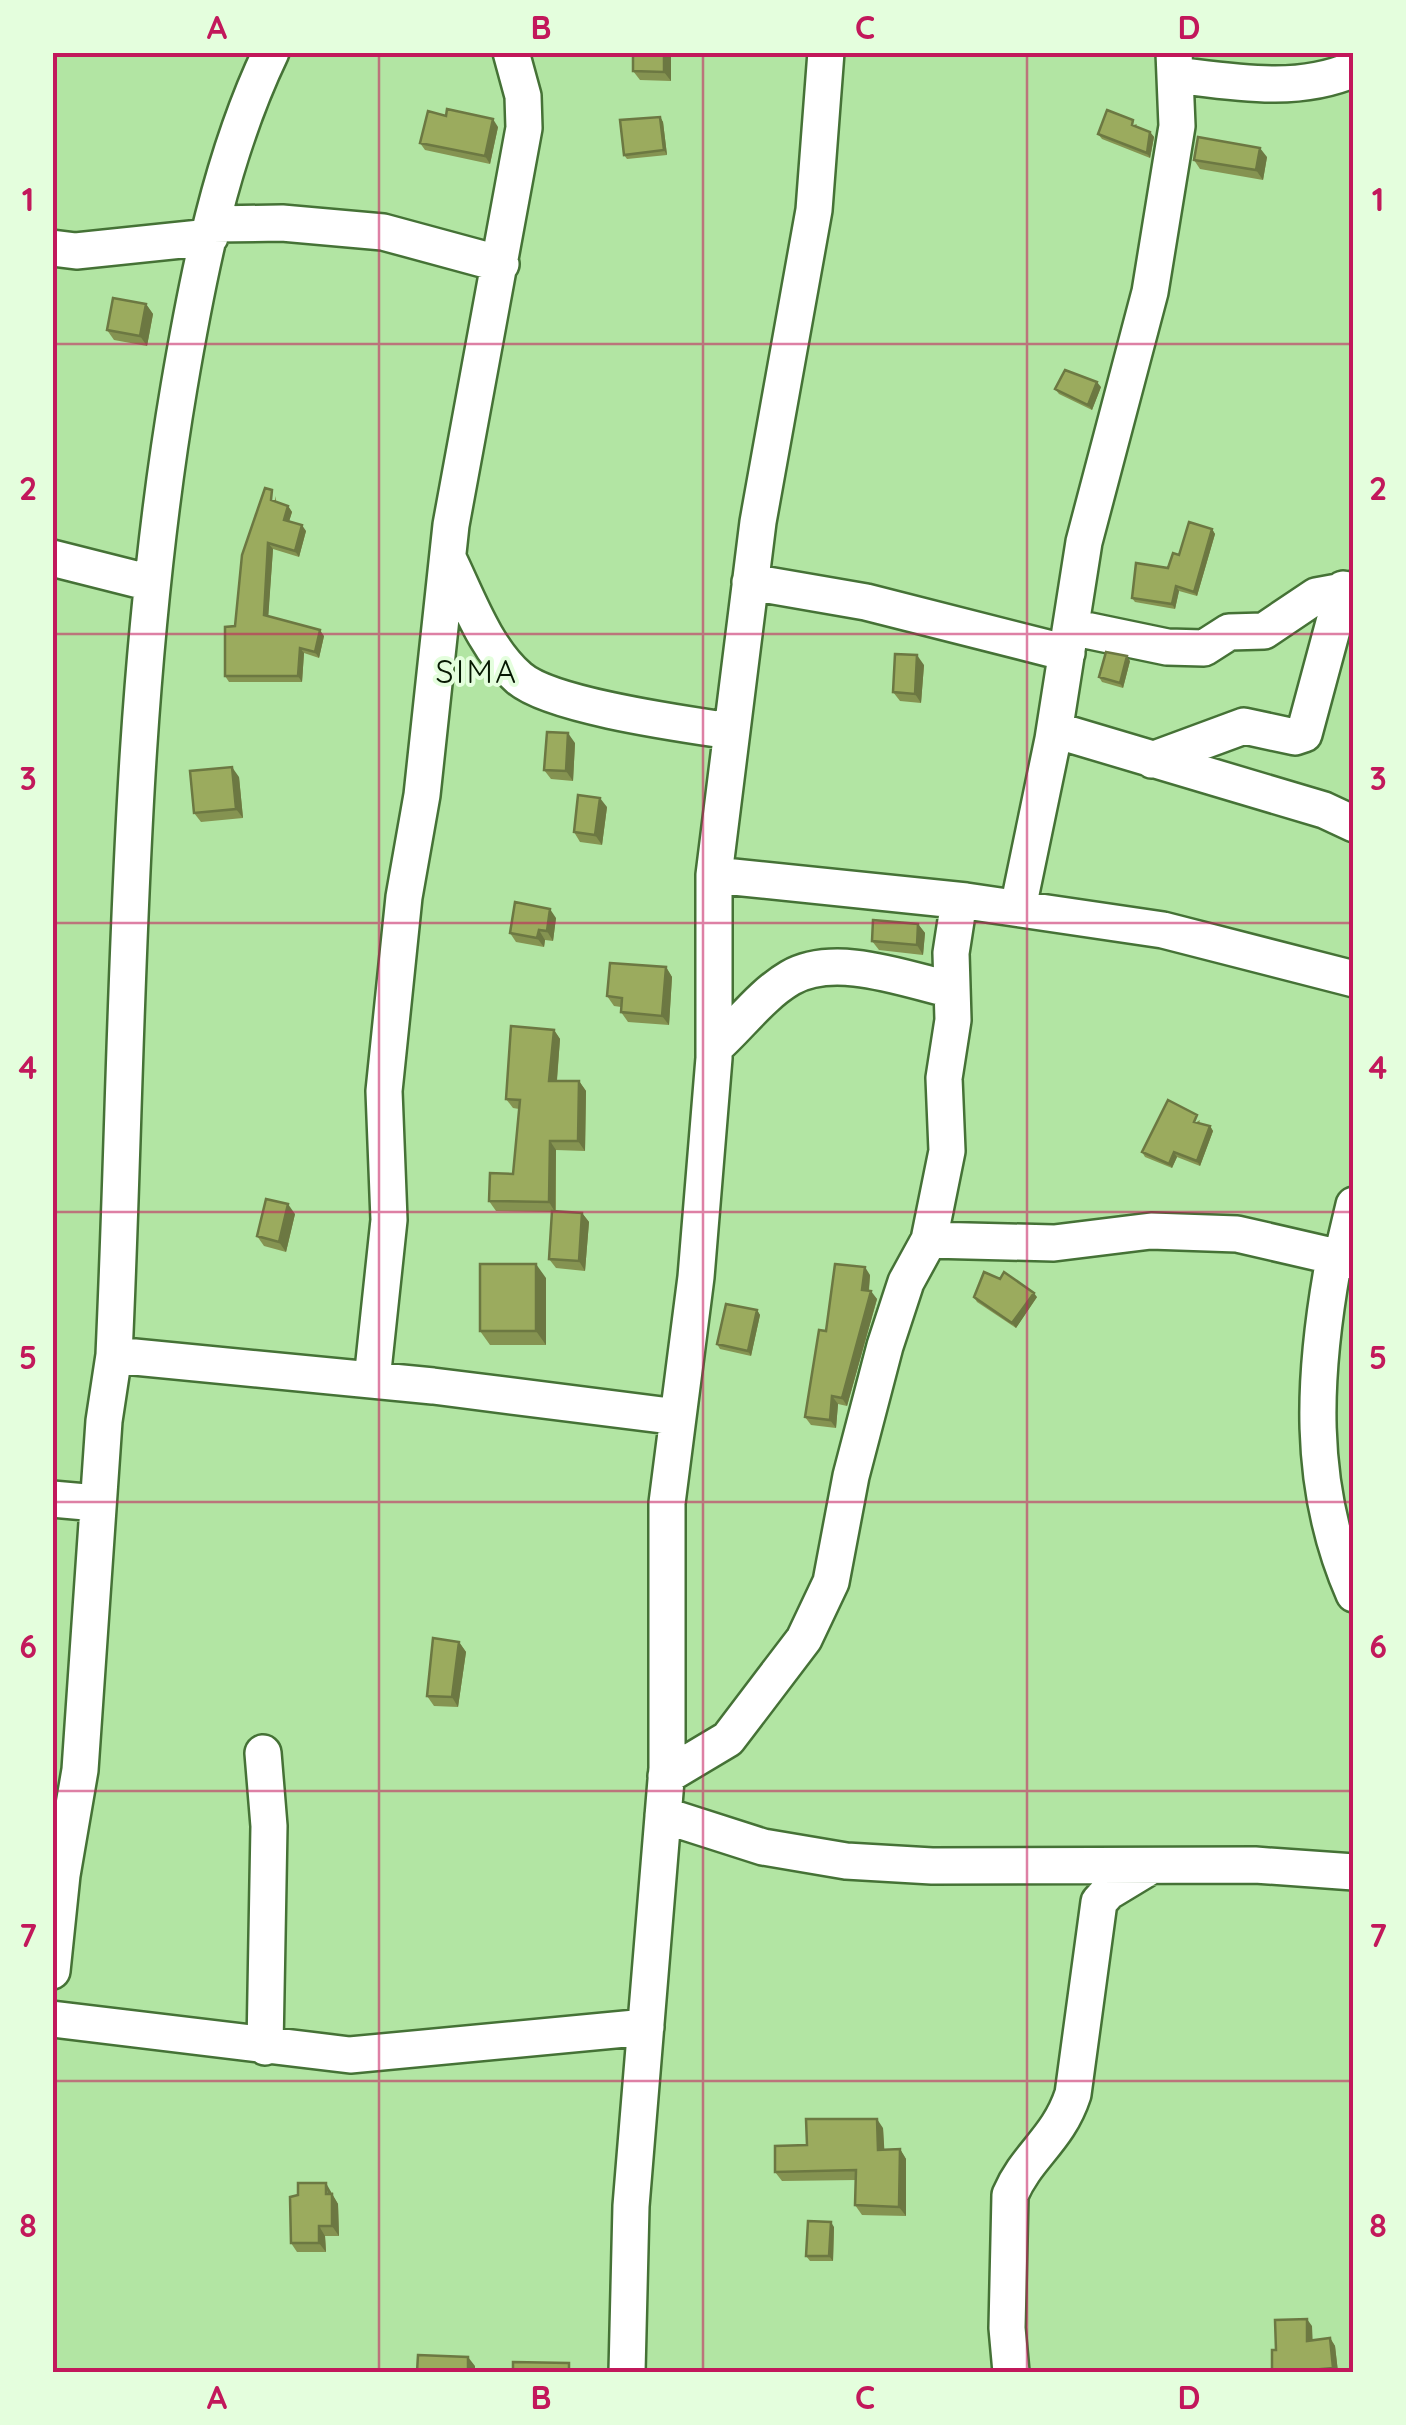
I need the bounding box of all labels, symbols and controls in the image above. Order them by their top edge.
text: A [207,7,228,47]
text: B [531,7,551,47]
text: C [855,7,875,47]
text: D [1178,7,1200,47]
text: 1 [22,179,34,219]
text: 1 [1372,179,1384,219]
text: 2 [19,468,37,508]
text: 2 [1369,468,1387,508]
district label: SIMA [435,651,519,691]
text: 3 [19,758,37,798]
text: 3 [1369,758,1387,798]
text: 4 [19,1047,38,1087]
text: 4 [1369,1047,1388,1087]
text: 5 [19,1337,37,1377]
text: 5 [1369,1337,1387,1377]
text: 6 [19,1626,37,1666]
text: 6 [1369,1626,1387,1666]
text: 7 [19,1915,37,1955]
text: 7 [1369,1915,1387,1955]
text: 8 [19,2205,37,2245]
text: 8 [1369,2205,1387,2245]
text: A [207,2377,228,2417]
text: B [531,2377,551,2417]
text: C [855,2377,875,2417]
text: D [1178,2377,1200,2417]

